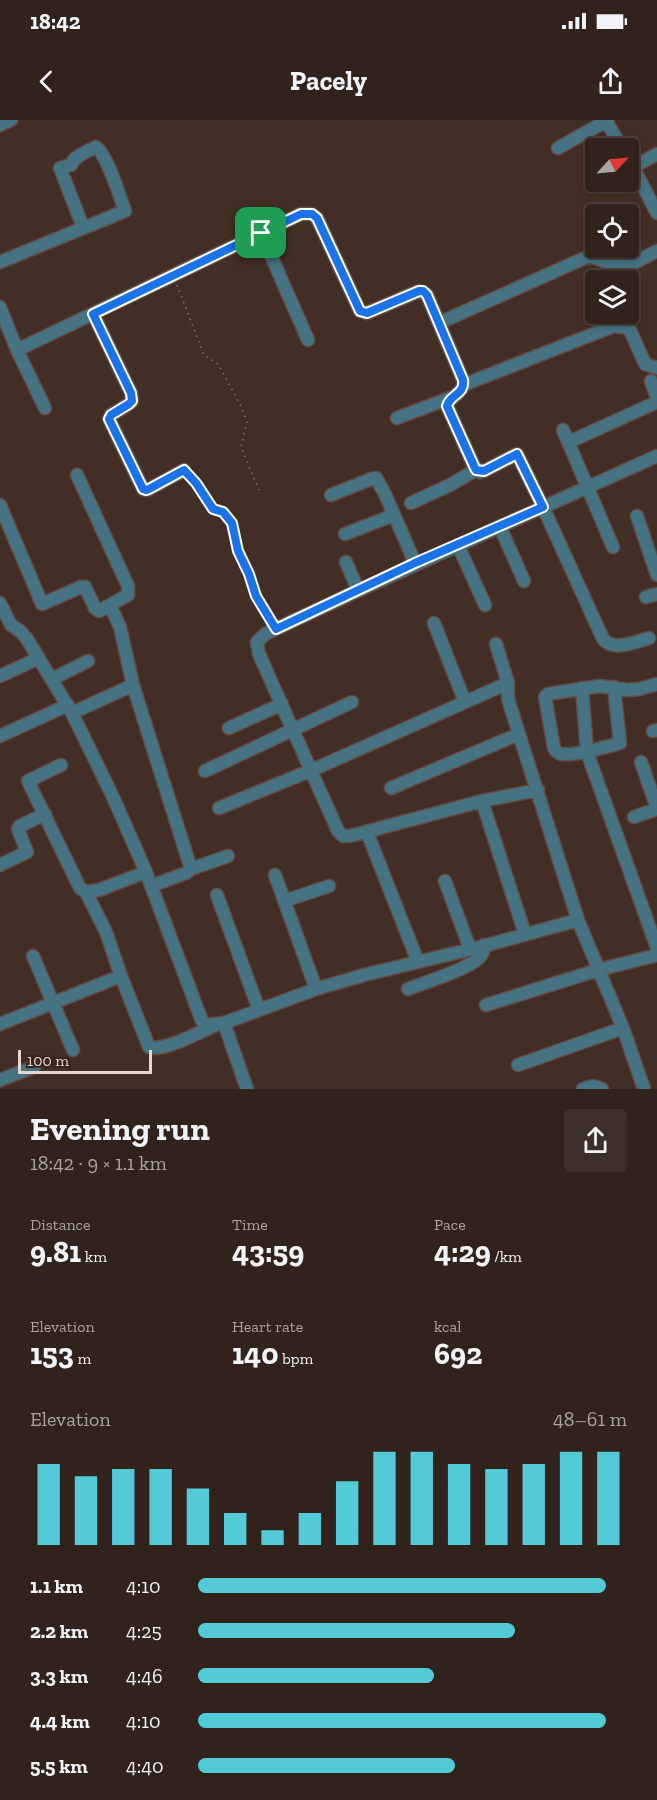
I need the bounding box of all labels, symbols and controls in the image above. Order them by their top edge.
text: 18:42 [30,8,81,35]
icon: back [30,65,63,98]
text: Pacely [290,65,367,97]
icon: share [594,65,627,98]
north arrow [585,138,639,192]
map controls [585,138,639,324]
button: locate [585,204,639,258]
pin [235,207,286,258]
icon: arrive [244,216,277,249]
button: layers [585,270,639,324]
scale bar [18,1047,152,1074]
text: 100 m [27,1051,69,1070]
text: Evening run [30,1109,210,1148]
button: share [564,1109,627,1172]
text: 18:42 · 9 × 1.1 km [30,1151,167,1175]
text: Distance [30,1215,91,1234]
text: Time [232,1215,268,1234]
text: Pace [434,1215,466,1234]
text: 9.81 [30,1234,81,1270]
text: 43:59 [232,1234,304,1270]
text: 4:29 [434,1234,491,1270]
text: km [81,1247,107,1266]
text: /km [491,1247,522,1266]
text: Elevation [30,1317,95,1336]
text: Heart rate [232,1317,303,1336]
text: kcal [434,1317,461,1336]
text: 153 [30,1336,74,1372]
text: 140 [232,1336,279,1372]
text: 692 [434,1336,482,1372]
text: m [74,1349,91,1368]
text: bpm [279,1349,313,1368]
text: Elevation [30,1407,111,1431]
text: 48–61 m [553,1407,627,1431]
text: 1.1 km [30,1574,83,1598]
text: 4:10 [126,1574,160,1598]
text: 2.2 km [30,1619,88,1643]
text: 4:25 [126,1619,162,1643]
text: 3.3 km [30,1664,88,1688]
text: 4:46 [126,1664,163,1688]
text: 4.4 km [30,1709,90,1733]
text: 4:10 [126,1709,160,1733]
text: 5.5 km [30,1754,88,1778]
text: 4:40 [126,1754,164,1778]

